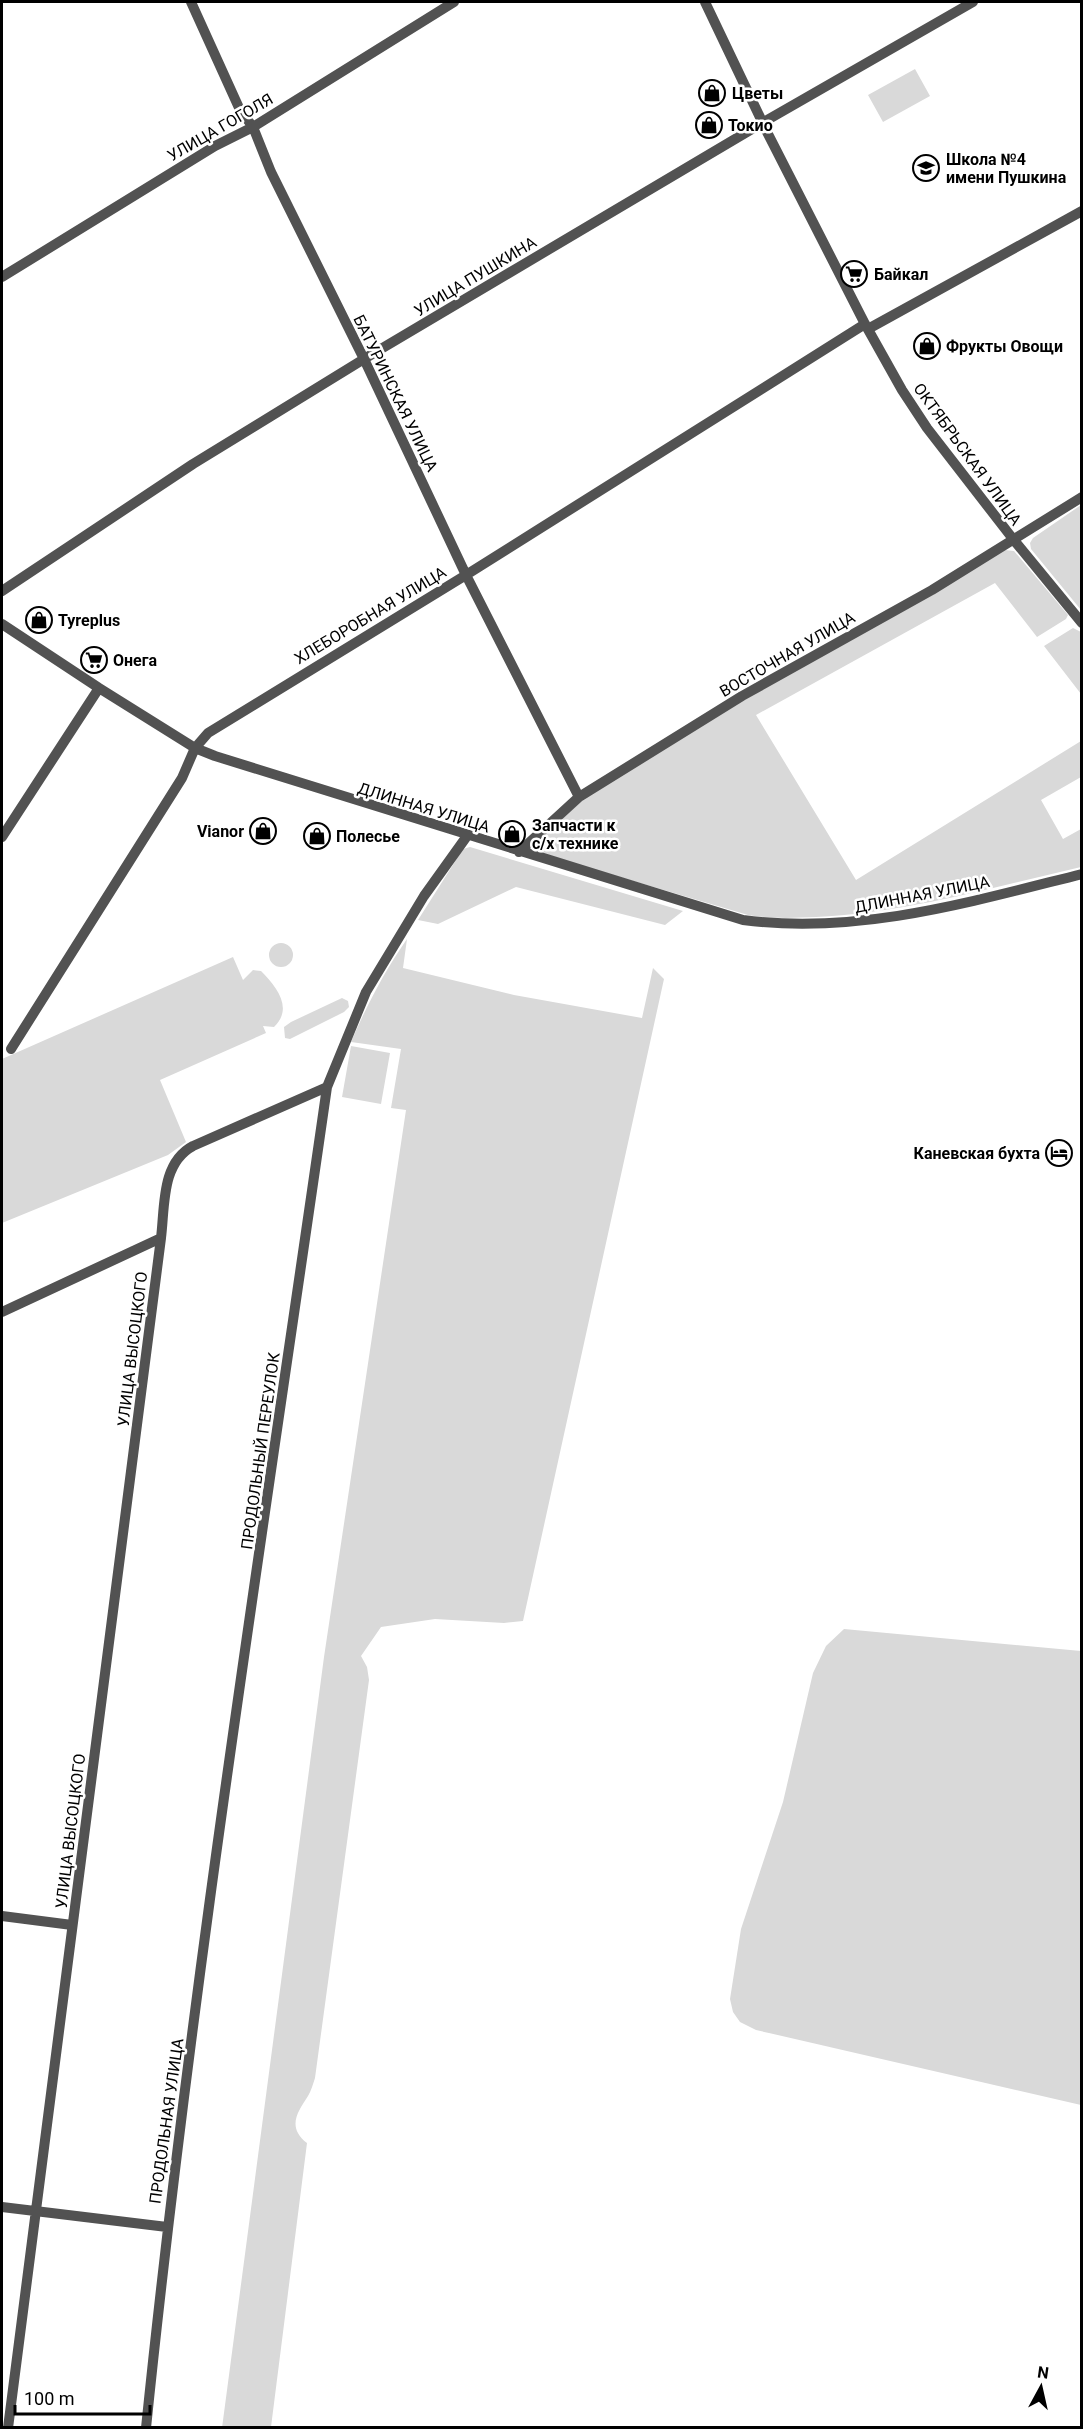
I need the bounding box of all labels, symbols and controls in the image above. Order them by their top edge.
shop icon: Цветы [697,78,727,108]
place label: Цветы [732,84,783,103]
street label: УЛИЦА ГОГОЛЯ [164,90,276,165]
shop icon: Токио [694,110,724,140]
place label: Токио [728,116,773,135]
place label: Школа №4 имени Пушкина [946,150,1067,187]
school or university icon: Школа №4 имени Пушкина [911,153,941,183]
street label: УЛИЦА ПУШКИНА [411,232,540,320]
supermarket icon: Байкал [839,259,869,289]
place label: Байкал [874,265,928,284]
street label: БАТУРИНСКАЯ УЛИЦА [349,312,442,475]
shop icon: Фрукты Овощи [912,331,942,361]
place label: Фрукты Овощи [946,337,1063,356]
street label: ОКТЯБРЬСКАЯ УЛИЦА [910,379,1026,530]
street label: ХЛЕБОРОБНАЯ УЛИЦА [291,562,450,668]
shop icon: Tyreplus [24,605,54,635]
street label: ВОСТОЧНАЯ УЛИЦА [716,608,859,701]
place label: Tyreplus [58,611,120,630]
supermarket icon: Онега [79,645,109,675]
place label: Онега [113,651,157,670]
street label: ДЛИННАЯ УЛИЦА [356,778,493,837]
shop icon: Vianor [248,816,278,846]
place label: Запчасти к с/х технике [532,816,619,853]
shop icon: Запчасти к с/х технике [497,819,527,849]
shop icon: Полесье [302,821,332,851]
place label: Vianor [197,822,244,841]
place label: Полесье [336,827,400,846]
street label: ДЛИННАЯ УЛИЦА [853,872,992,917]
hotel icon: Каневская бухта [1044,1138,1074,1168]
place label: Каневская бухта [914,1144,1040,1163]
street label: УЛИЦА ВЫСОЦКОГО [114,1270,151,1428]
street label: ПРОДОЛЬНЫЙ ПЕРЕУЛОК [237,1351,284,1551]
street label: УЛИЦА ВЫСОЦКОГО [52,1752,89,1910]
street label: ПРОДОЛЬНАЯ УЛИЦА [145,2036,188,2205]
north arrow [1011,2357,1071,2417]
text: N [1036,2362,1050,2383]
scale bar [15,2378,150,2416]
text: 100 m [24,2388,75,2409]

